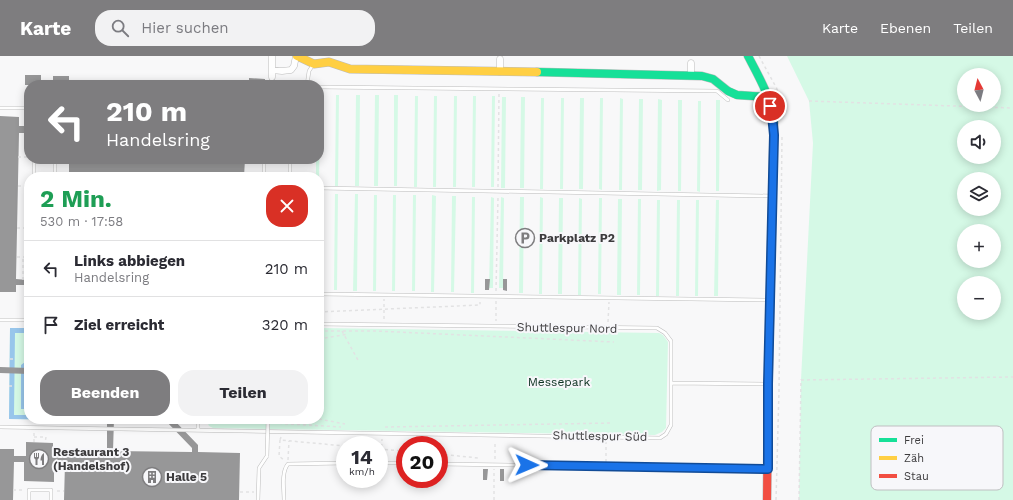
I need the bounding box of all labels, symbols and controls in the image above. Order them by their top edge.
search box [95,10,375,46]
text: Karte [20,17,71,40]
icon: search [109,17,131,39]
text: Hier suchen [141,19,229,37]
text: Karte [822,20,858,36]
text: Ebenen [880,20,931,36]
text: Teilen [953,20,993,36]
north arrow [957,68,1001,112]
map controls [957,68,1001,320]
pin [753,89,787,123]
text: 210 m [106,95,187,128]
icon: arrive [759,95,781,117]
icon: left [40,96,92,148]
button: sound [957,120,1001,164]
text: Handelsring [106,129,210,150]
button: layers [957,172,1001,216]
text: 2 Min. [40,185,112,213]
button: close [266,185,308,227]
text: 530 m · 17:58 [40,214,123,229]
button: + [957,224,1001,268]
parking icon: Parkplatz P2 [514,227,536,249]
place label: Parkplatz P2 [539,231,615,245]
text: Links abbiegen [74,252,185,270]
icon: left [40,258,62,280]
text: 210 m [265,260,308,278]
text: Handelsring [74,270,149,285]
button: − [957,276,1001,320]
icon: arrive [40,314,62,336]
text: Ziel erreicht [74,316,164,334]
text: 320 m [262,316,308,334]
street label: Shuttlespur Nord [517,320,617,336]
button: Beenden [40,370,170,416]
button: Teilen [178,370,308,416]
park label: Messepark [528,375,591,389]
legend [871,426,1003,490]
street label: Shuttlespur Süd [552,428,648,444]
text: Frei [904,434,924,447]
speed limit sign: 20 [396,436,448,488]
position arrow [506,444,548,486]
place label: Restaurant 3 (Handelshof) [53,445,130,473]
text: 14 [351,445,373,469]
restaurant icon: Restaurant 3 (Handelshof) [28,448,50,470]
text: Zäh [904,452,924,465]
building icon: Halle 5 [141,466,163,488]
text: km/h [349,466,375,477]
place label: Halle 5 [166,470,207,484]
text: Stau [904,470,929,483]

